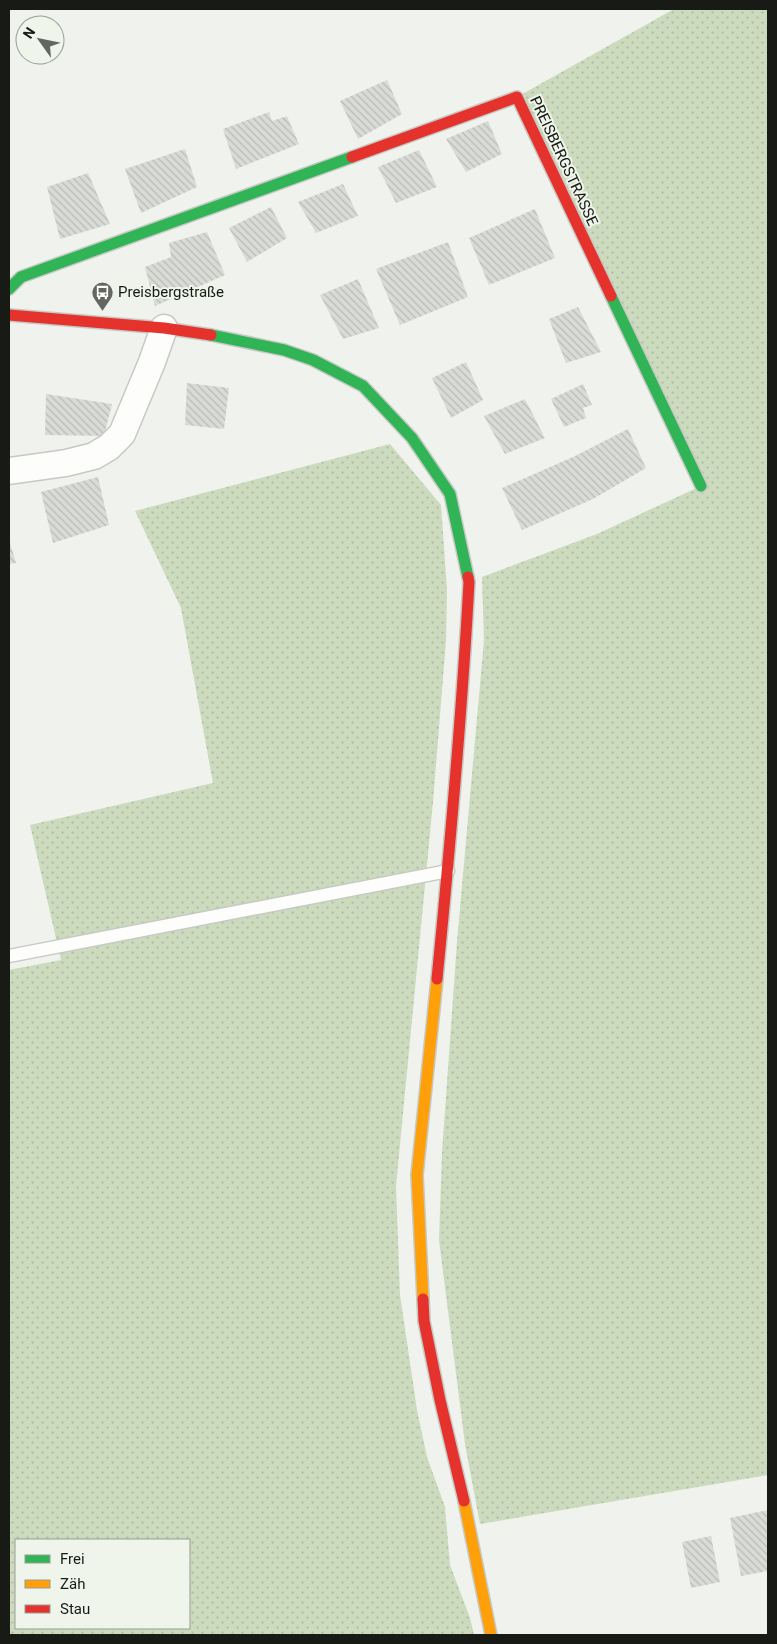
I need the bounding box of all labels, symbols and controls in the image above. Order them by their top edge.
north arrow [15,15,65,65]
text: N [20,24,39,41]
street label: PREISBERGSTRASSE [526,93,602,229]
bus stop icon: Preisbergstraße [90,280,114,311]
place label: Preisbergstraße [118,283,224,301]
legend [15,1539,190,1629]
text: Frei [60,1550,85,1568]
text: Zäh [60,1575,85,1593]
text: Stau [60,1600,90,1618]

